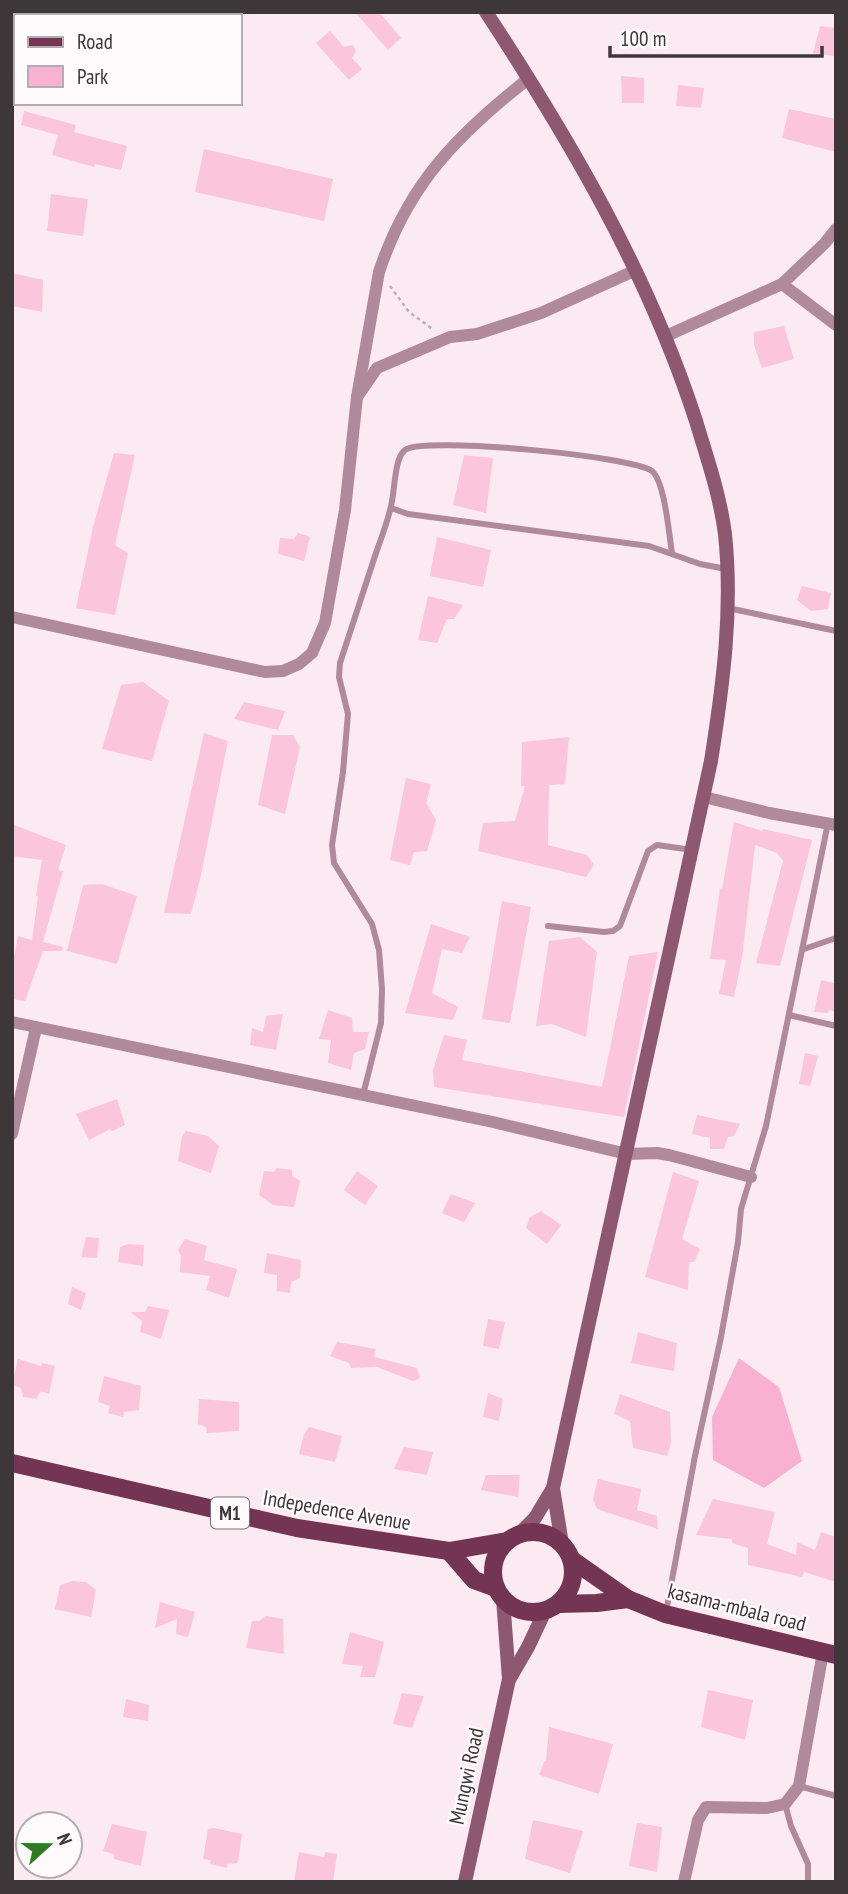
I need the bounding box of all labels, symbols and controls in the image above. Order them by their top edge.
legend [14,14,242,105]
scale bar [610,14,822,58]
text: 100 m [620,25,666,52]
text: Road [77,28,113,55]
text: Park [77,63,108,90]
street label: Indepedence Avenue [261,1484,413,1536]
road number: M1 [211,1498,249,1528]
street label: kasama-mbala road [665,1577,809,1637]
street label: Mungwi Road [443,1725,489,1827]
north arrow [14,1810,84,1880]
text: N [52,1830,78,1848]

